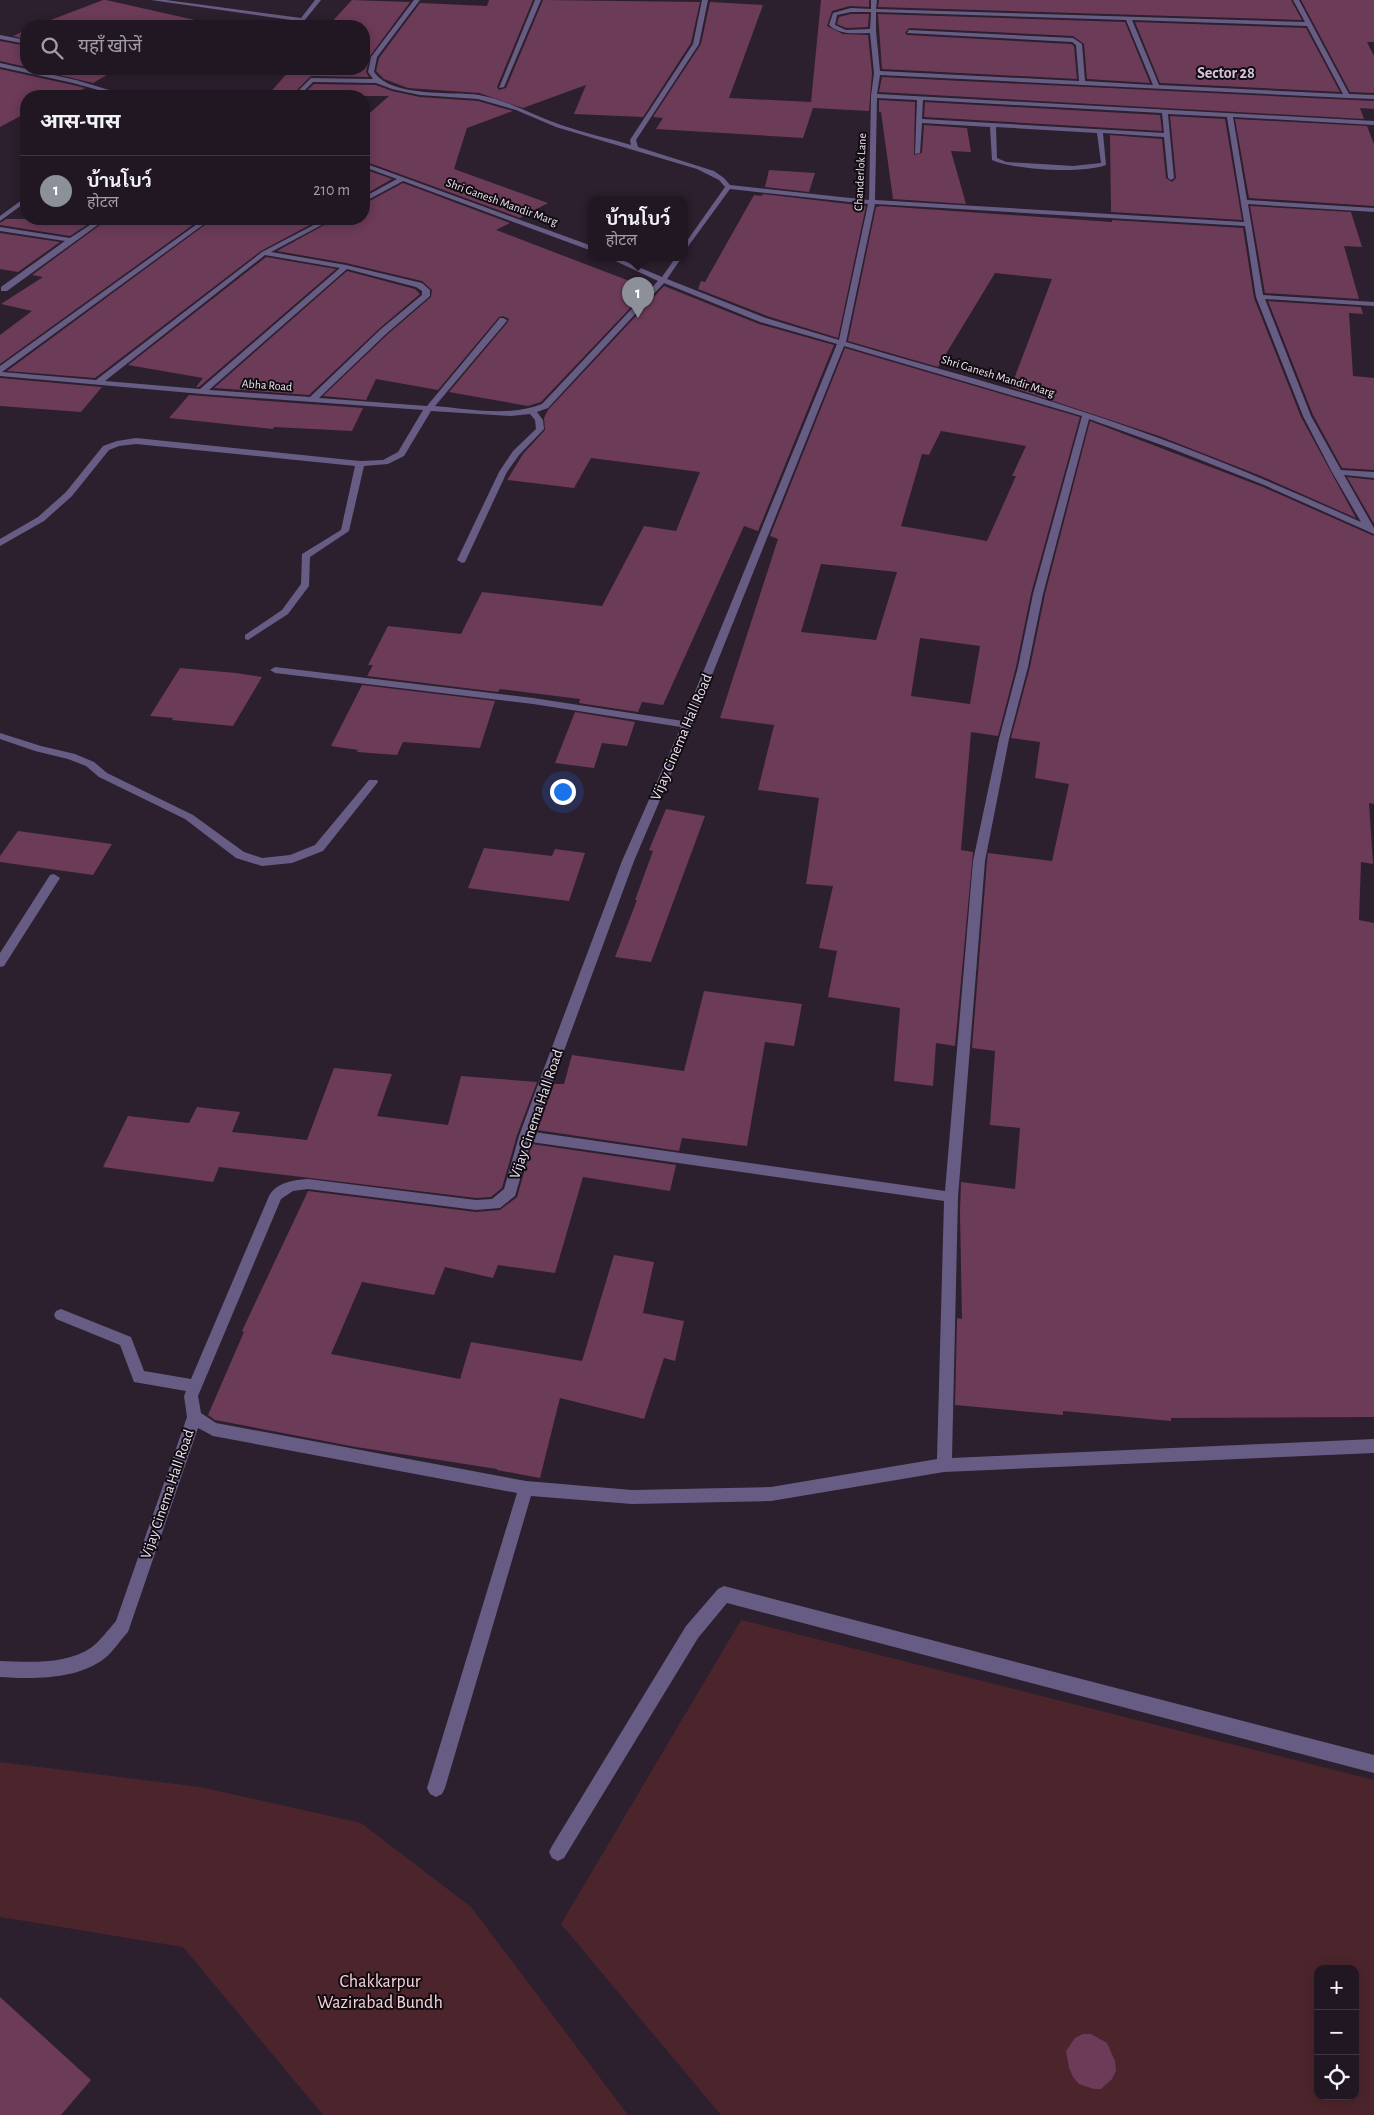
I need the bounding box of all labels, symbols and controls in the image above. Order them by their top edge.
search box [20,20,370,75]
icon: search [38,34,66,62]
text: यहाँ खोजें [78,37,142,56]
district label: Sector 28 [1197,65,1255,81]
text: आस-पास [40,111,121,132]
street label: Chanderlok Lane [852,133,868,211]
text: บ้านโบว์ [87,172,152,191]
street label: Shri Ganesh Mandir Marg [445,176,560,228]
text: 1 [53,182,59,198]
text: 210 m [313,182,350,198]
text: होटल [87,194,119,210]
popup [588,196,688,261]
text: บ้านโบว์ [606,210,670,229]
text: होटल [606,232,637,248]
pin: 1 [622,277,654,318]
street label: Shri Ganesh Mandir Marg [940,353,1056,399]
street label: Abha Road [241,377,293,393]
street label: Vijay Cinema Hall Road [648,672,715,803]
your location [550,779,576,805]
street label: Vijay Cinema Hall Road [507,1047,566,1181]
street label: Vijay Cinema Hall Road [138,1427,197,1561]
map controls [1314,1965,1359,2100]
button: + [1314,1965,1359,2010]
park label: Chakkarpur Wazirabad Bundh [317,1973,443,2012]
button: − [1314,2010,1359,2055]
button: locate [1314,2055,1359,2100]

